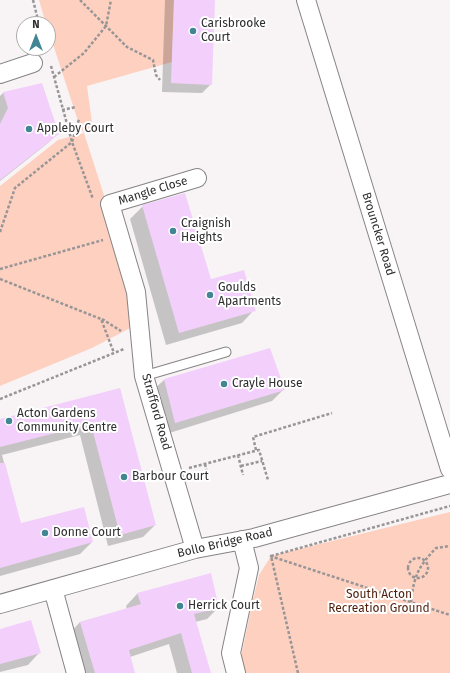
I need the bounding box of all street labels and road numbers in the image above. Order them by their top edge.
street label: Mangle Close [117,174,189,208]
street label: Brouncker Road [358,191,398,277]
street label: Strafford Road [138,372,174,452]
street label: Bollo Bridge Road [176,525,274,561]

